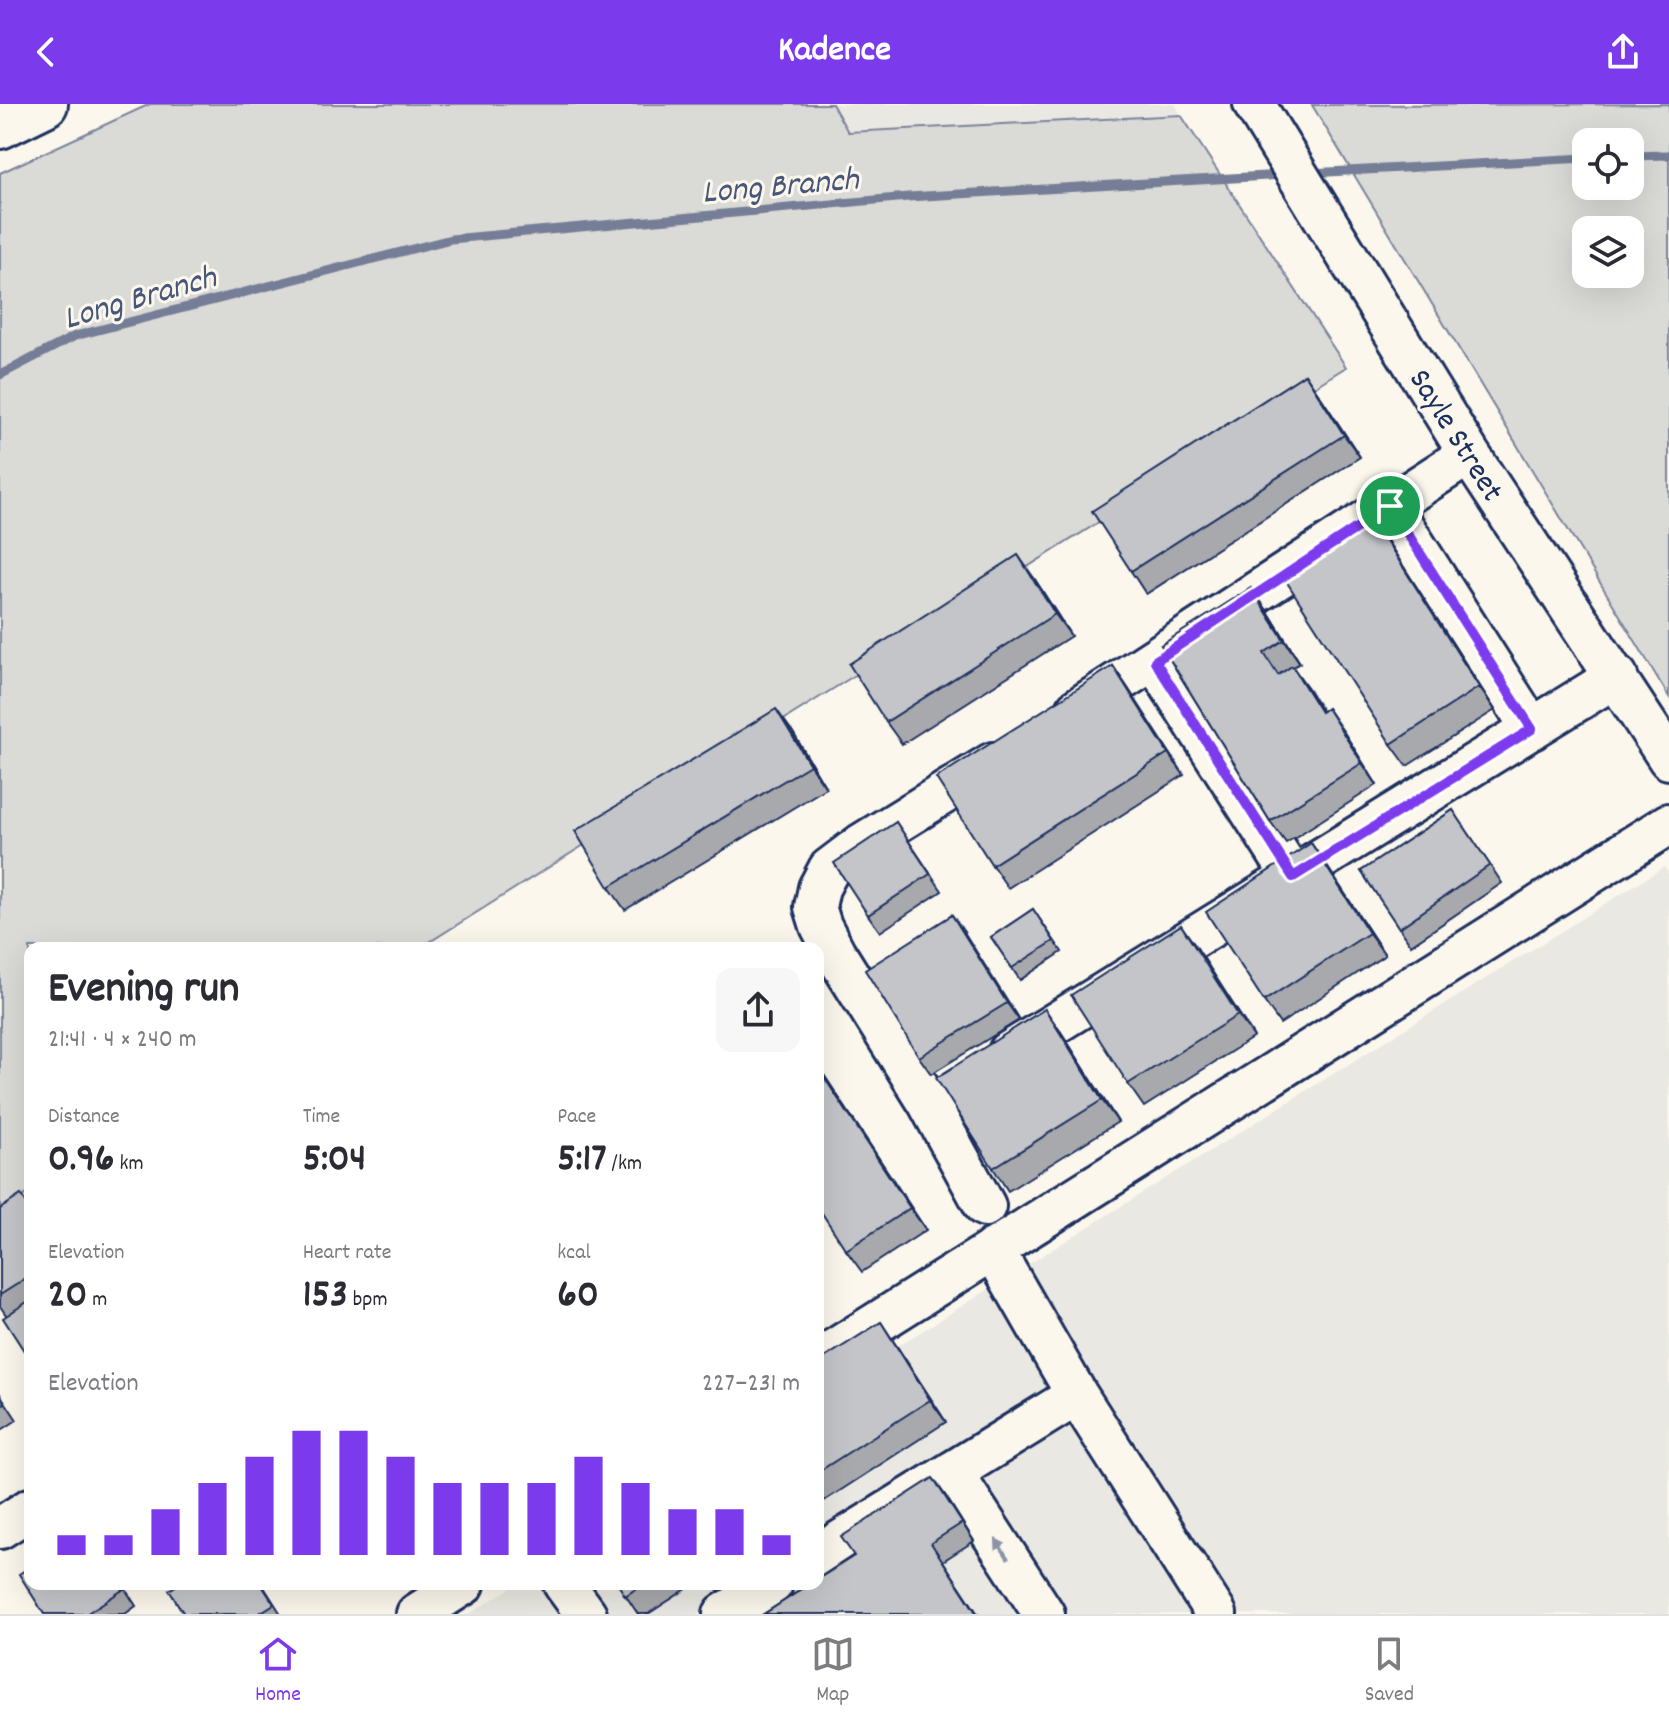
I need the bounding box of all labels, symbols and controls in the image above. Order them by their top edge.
text: Kadence [778,26,891,78]
icon: back [24,30,68,74]
icon: share [1601,30,1645,74]
map controls [1572,128,1644,288]
button: locate [1572,128,1644,200]
water label: Long Branch [700,157,862,220]
button: layers [1572,216,1644,288]
water label: Long Branch [58,255,224,345]
street label: Sayle Street [1395,361,1513,512]
pin [1356,472,1424,540]
icon: arrive [1368,484,1412,528]
text: Evening run [48,960,239,1023]
button: share [716,968,800,1052]
text: 21:41 · 4 × 240 m [48,1022,197,1059]
text: Distance [48,1102,120,1133]
text: Time [303,1102,340,1133]
text: Pace [557,1102,596,1133]
text: 0.96 [48,1133,114,1190]
text: 5:04 [303,1133,366,1190]
text: 5:17 [557,1133,607,1190]
text: km [114,1149,144,1180]
text: /km [607,1149,642,1180]
text: Elevation [48,1238,125,1269]
text: Heart rate [303,1238,392,1269]
text: kcal [557,1238,591,1269]
text: 20 [48,1269,87,1326]
text: 153 [303,1269,348,1326]
text: 60 [557,1269,599,1326]
text: m [87,1285,107,1316]
text: bpm [348,1285,388,1316]
text: Elevation [48,1366,138,1403]
text: 227–231 m [702,1366,800,1403]
one-way arrow [994,1538,1009,1559]
tab: Home [255,1632,301,1711]
tab: Map [811,1632,855,1711]
tab: Saved [1365,1632,1414,1711]

